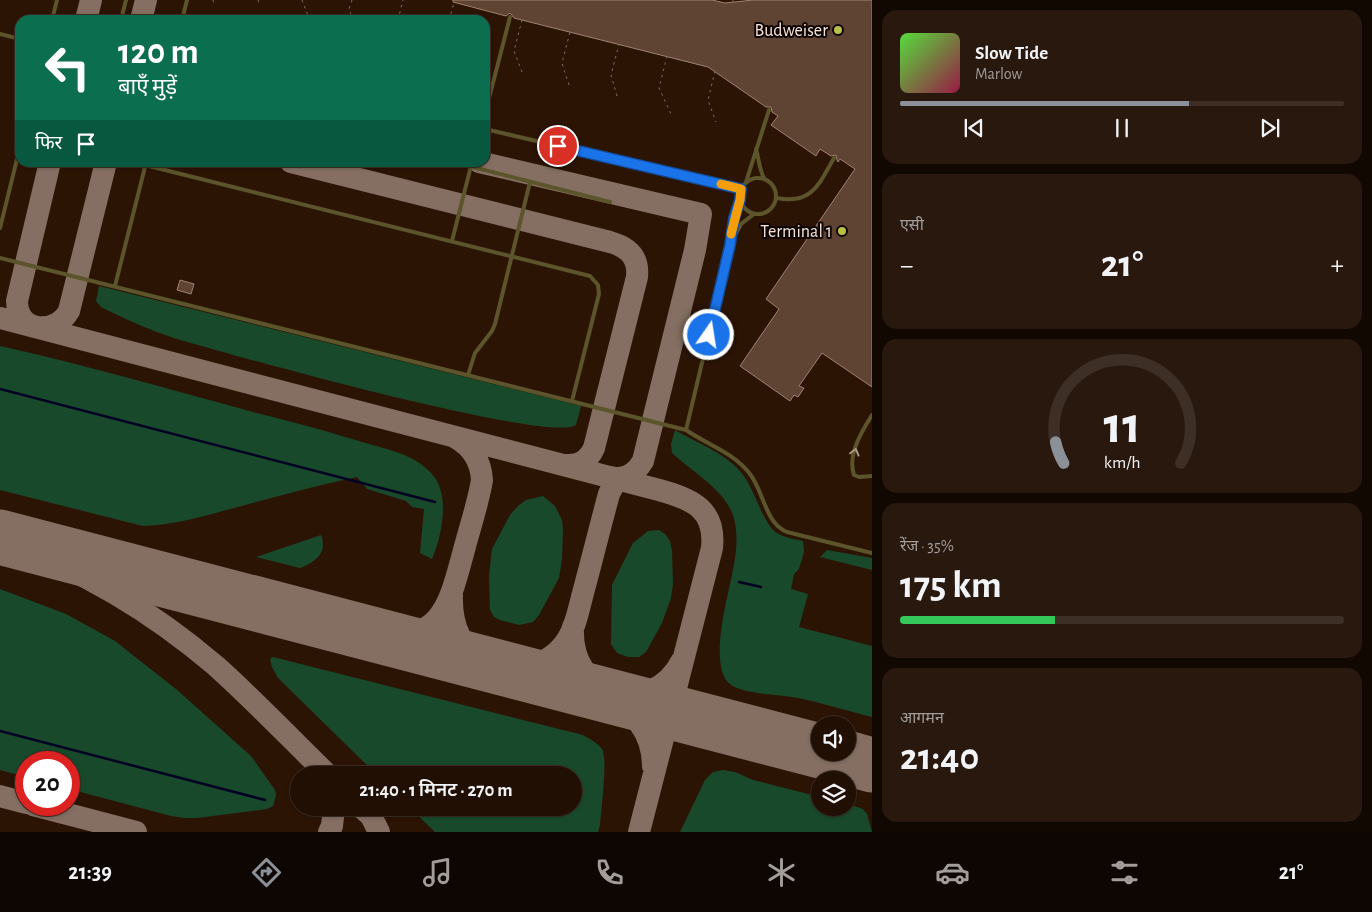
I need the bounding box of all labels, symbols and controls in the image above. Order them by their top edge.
place label: Budweiser [755,22,828,40]
marker: Budweiser [832,24,844,36]
icon: left [35,35,100,100]
text: 120 m [118,35,199,70]
text: Slow Tide [975,44,1048,63]
text: Marlow [975,66,1022,82]
text: बाएँ मुड़ें [118,76,177,98]
icon: previous [960,114,988,142]
icon: pause [1108,114,1136,142]
icon: next [1256,114,1284,142]
pin [537,125,579,167]
icon: arrive [72,130,100,158]
icon: arrive [544,132,572,160]
text: फिर [35,134,62,153]
text: एसी [900,217,924,233]
place label: Terminal 1 [760,223,832,241]
marker: Terminal 1 [836,225,848,237]
text: 21° [1101,246,1143,284]
text: − [900,252,913,280]
text: + [1331,252,1344,280]
position arrow [682,308,734,360]
text: 11 [1103,400,1141,452]
one-way arrow [849,448,860,457]
text: km/h [1104,454,1140,472]
text: रेंज · 35% [900,538,954,554]
text: 175 km [900,567,1002,605]
text: आगमन [900,710,944,726]
map controls [811,716,856,816]
button: sound [811,716,856,761]
text: 21:40 [900,739,979,777]
speed limit sign: 20 [15,751,80,816]
button: layers [811,771,856,816]
text: 21:40 · 1 मिनट · 270 m [359,781,513,800]
icon: directions [249,855,284,890]
icon: music [420,855,455,890]
icon: phone [592,855,627,890]
icon: climate [764,855,799,890]
icon: car [935,855,970,890]
icon: filters [1107,855,1142,890]
text: 21:39 [68,861,112,883]
text: 21° [1279,861,1304,883]

